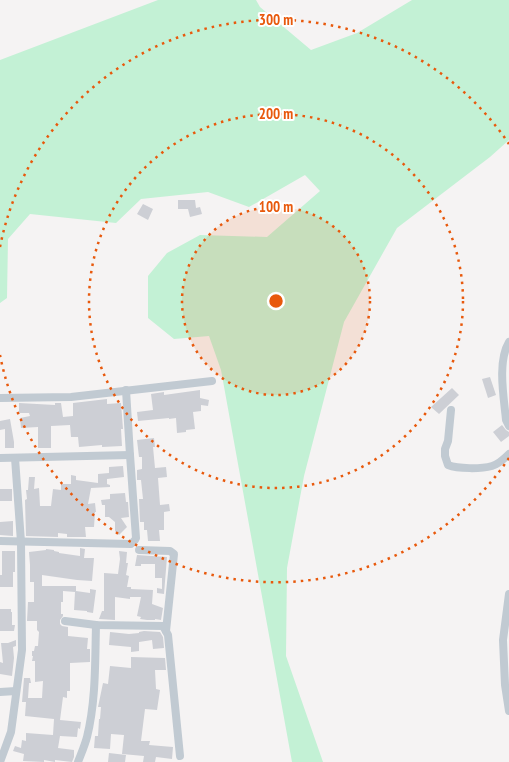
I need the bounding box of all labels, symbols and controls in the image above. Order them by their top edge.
text: 300 m [259,10,293,29]
text: 200 m [259,104,293,123]
text: 100 m [259,197,293,216]
centre of rings [267,292,285,310]

